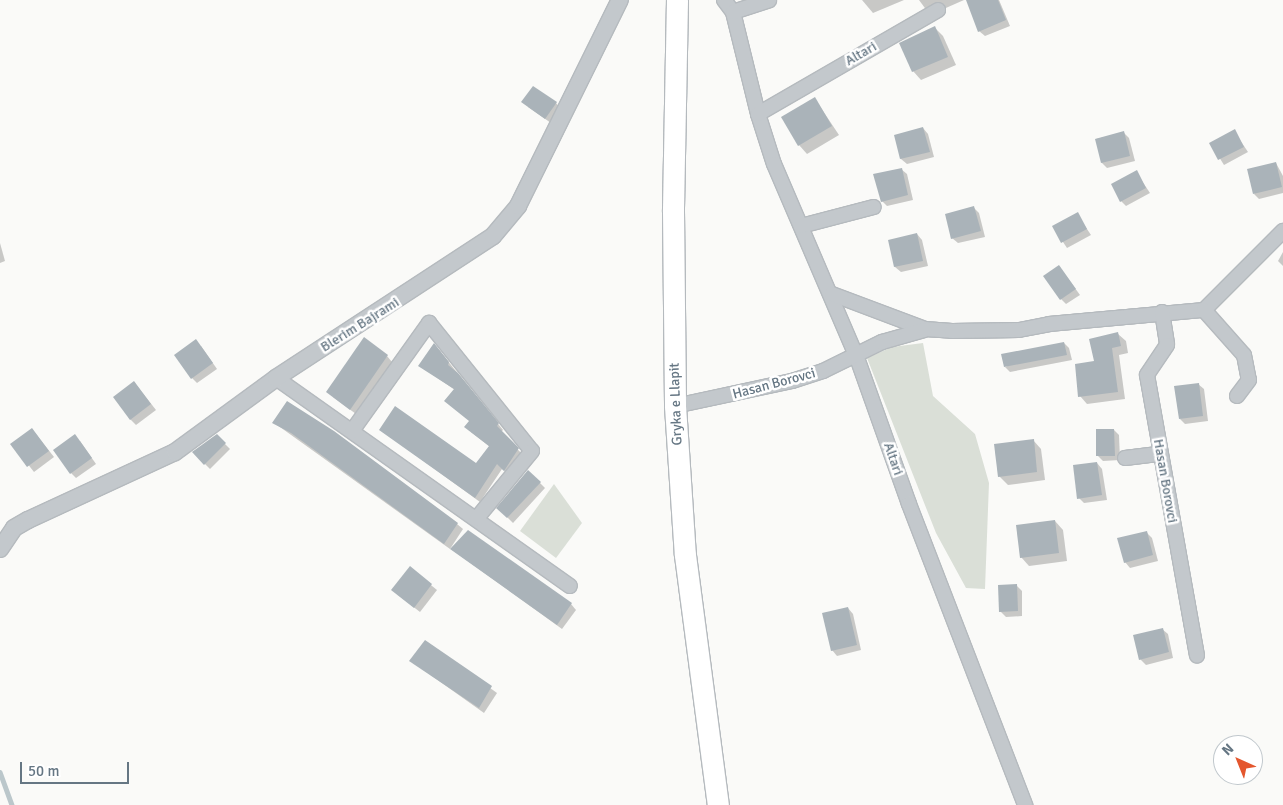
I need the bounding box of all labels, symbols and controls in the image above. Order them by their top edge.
street label: Altari [842,38,880,70]
street label: Blerim Bajrami [318,294,402,356]
street label: Gryka e Llapit [666,362,686,446]
street label: Hasan Borovci [731,365,817,403]
street label: Hasan Borovci [1149,438,1181,524]
street label: Altari [880,440,906,478]
north arrow [1213,735,1263,785]
text: N [1219,740,1237,759]
scale bar [22,752,131,784]
text: 50 m [28,762,59,780]

